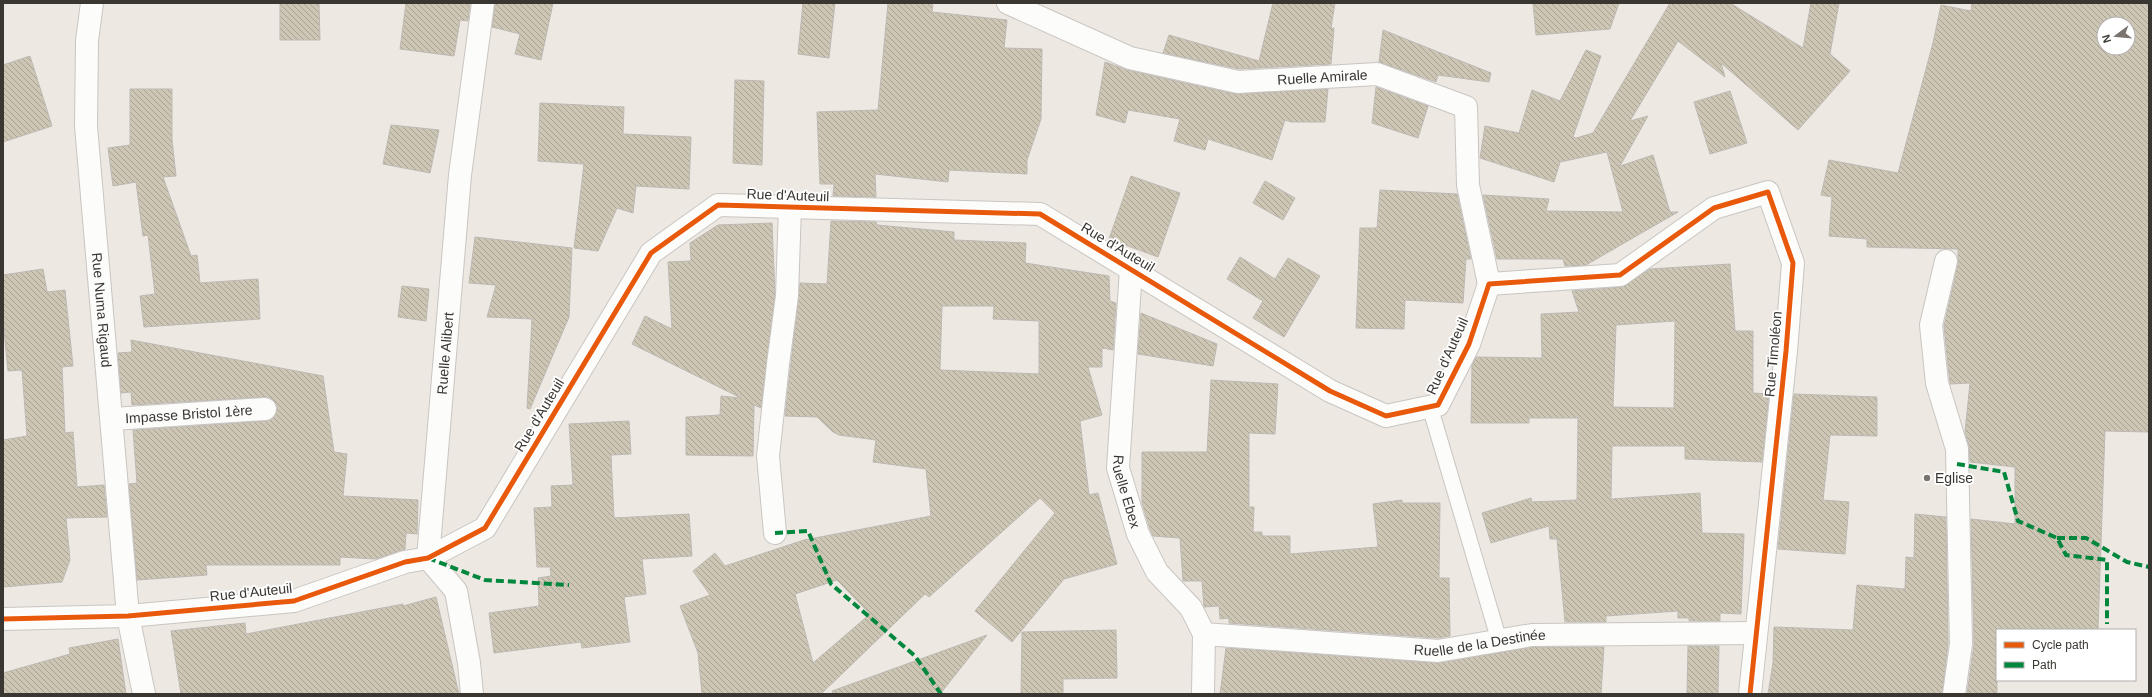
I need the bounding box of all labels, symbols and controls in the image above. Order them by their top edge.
north arrow [2096,16,2136,56]
text: N [2100,33,2113,44]
street label: Ruelle Amirale [1277,67,1368,88]
street label: Rue d'Auteuil [746,186,830,204]
street label: Rue d'Auteuil [1078,219,1158,275]
street label: Rue Numa Rigaud [89,252,115,368]
street label: Rue Timoléon [1761,310,1785,398]
street label: Ruelle Alibert [434,311,457,395]
street label: Rue d'Auteuil [1423,315,1471,397]
street label: Rue d'Auteuil [511,375,567,455]
street label: Impasse Bristol 1ère [125,402,253,426]
street label: Ruelle Ebex [1109,454,1144,530]
place label: Eglise [1935,470,1973,486]
marker: Eglise [1922,473,1932,483]
street label: Rue d'Auteuil [209,580,293,604]
street label: Ruelle de la Destinée [1413,627,1546,659]
legend [1996,629,2136,681]
text: Cycle path [2032,638,2089,652]
text: Path [2032,658,2057,672]

